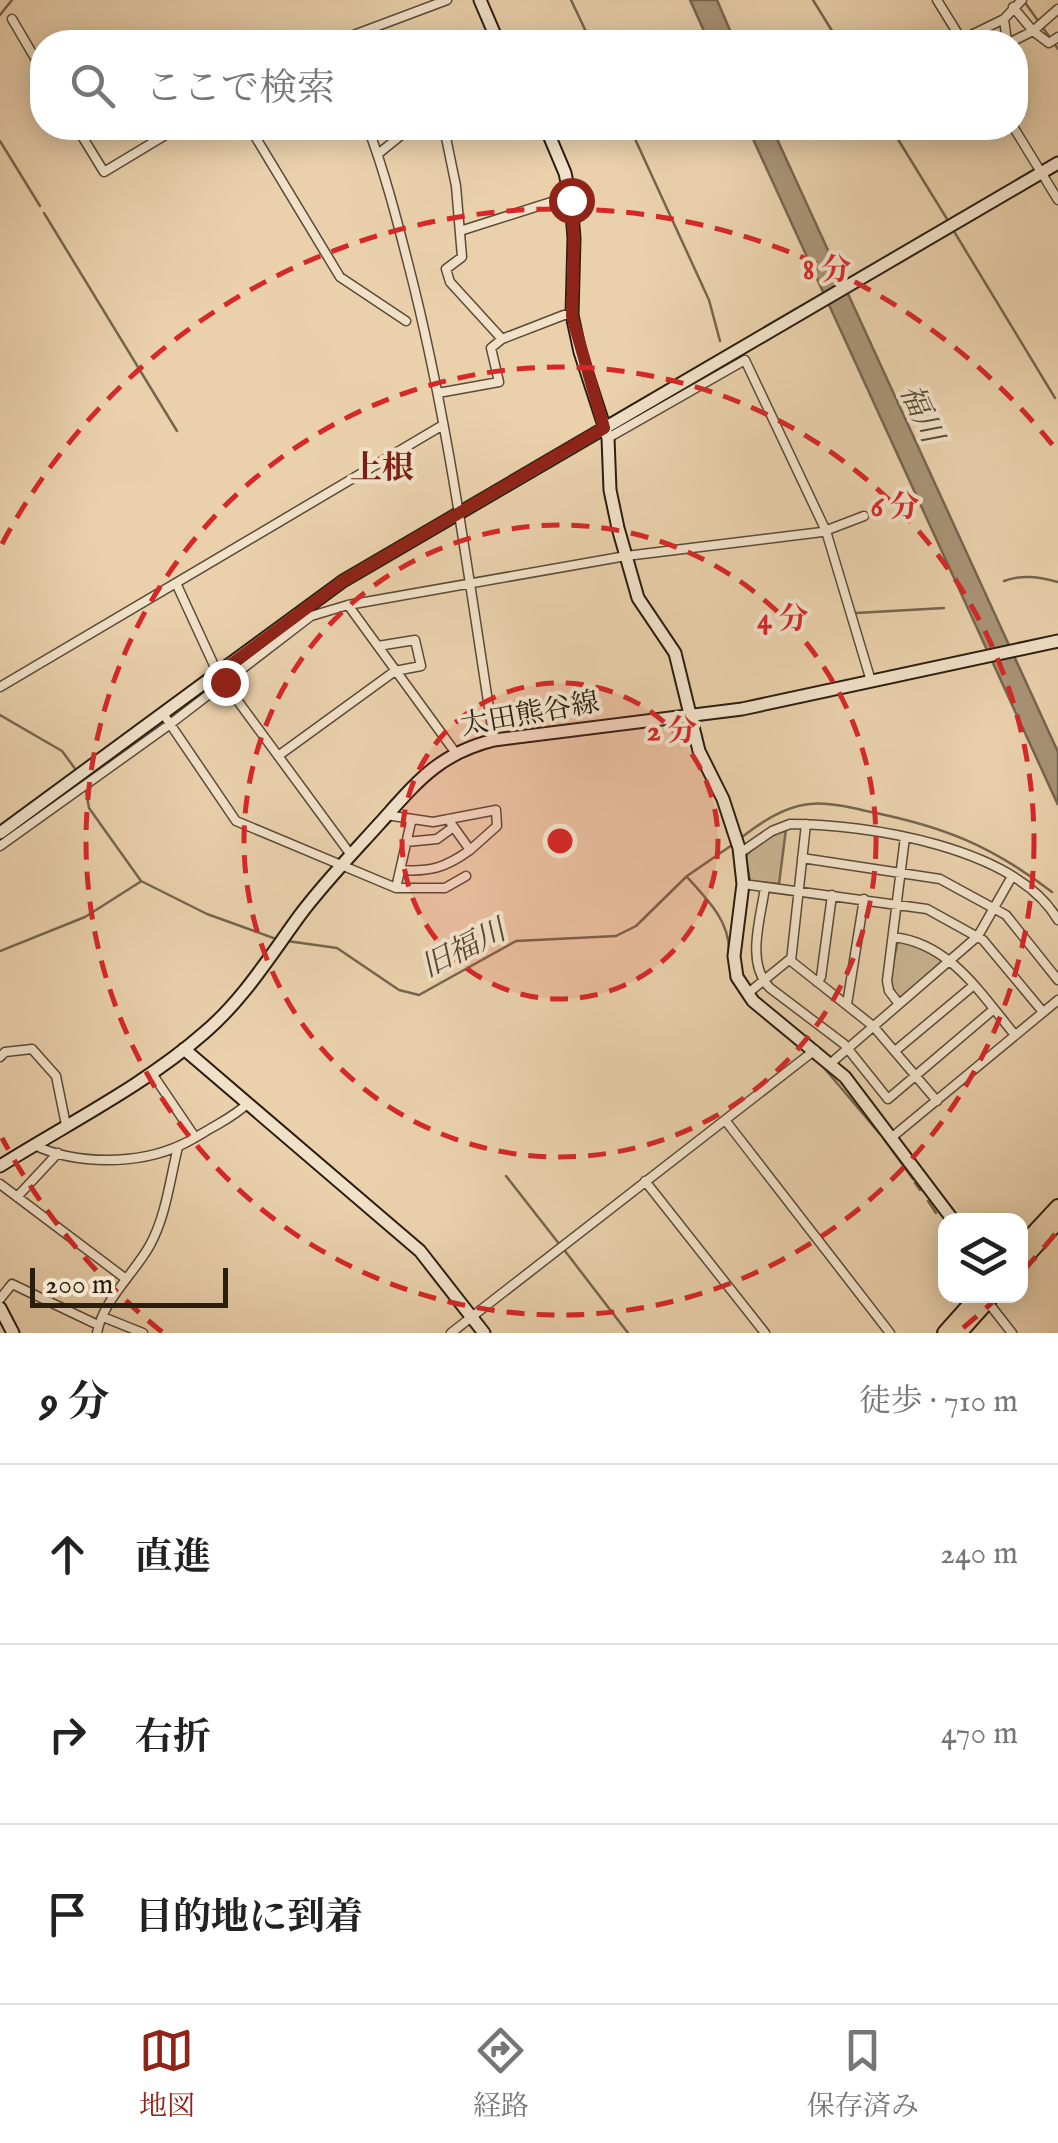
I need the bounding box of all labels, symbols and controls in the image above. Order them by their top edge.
search box [30,30,1028,140]
icon: search [65,58,120,113]
text: ここで検索 [145,66,335,114]
route start [549,178,595,224]
text: 8 分 [803,252,851,290]
water label: 福川 [890,379,951,452]
district label: 上根 [350,449,414,490]
text: 6 分 [870,489,920,527]
text: 4 分 [757,601,809,639]
route end [203,660,249,706]
street label: 太田熊谷線 [458,686,602,744]
text: 2 分 [647,713,697,751]
centre of rings [542,823,578,859]
water label: 旧福川 [415,911,515,987]
map controls [938,1213,1028,1303]
button: layers [938,1213,1028,1303]
scale bar [30,1263,228,1308]
text: 200 m [45,1268,113,1303]
text: 9 分 [40,1377,110,1430]
text: 徒歩 · 710 m [859,1382,1018,1423]
icon: ahead [40,1527,95,1582]
text: 240 m [940,1534,1018,1575]
text: 直進 [135,1535,211,1583]
icon: right [40,1707,95,1762]
text: 470 m [941,1714,1018,1755]
text: 右折 [135,1715,211,1763]
icon: arrive [40,1887,95,1942]
text: 目的地に到着 [135,1895,363,1943]
tab: 地図 [139,2023,195,2125]
tab: 経路 [473,2023,529,2125]
tab: 保存済み [807,2023,919,2125]

